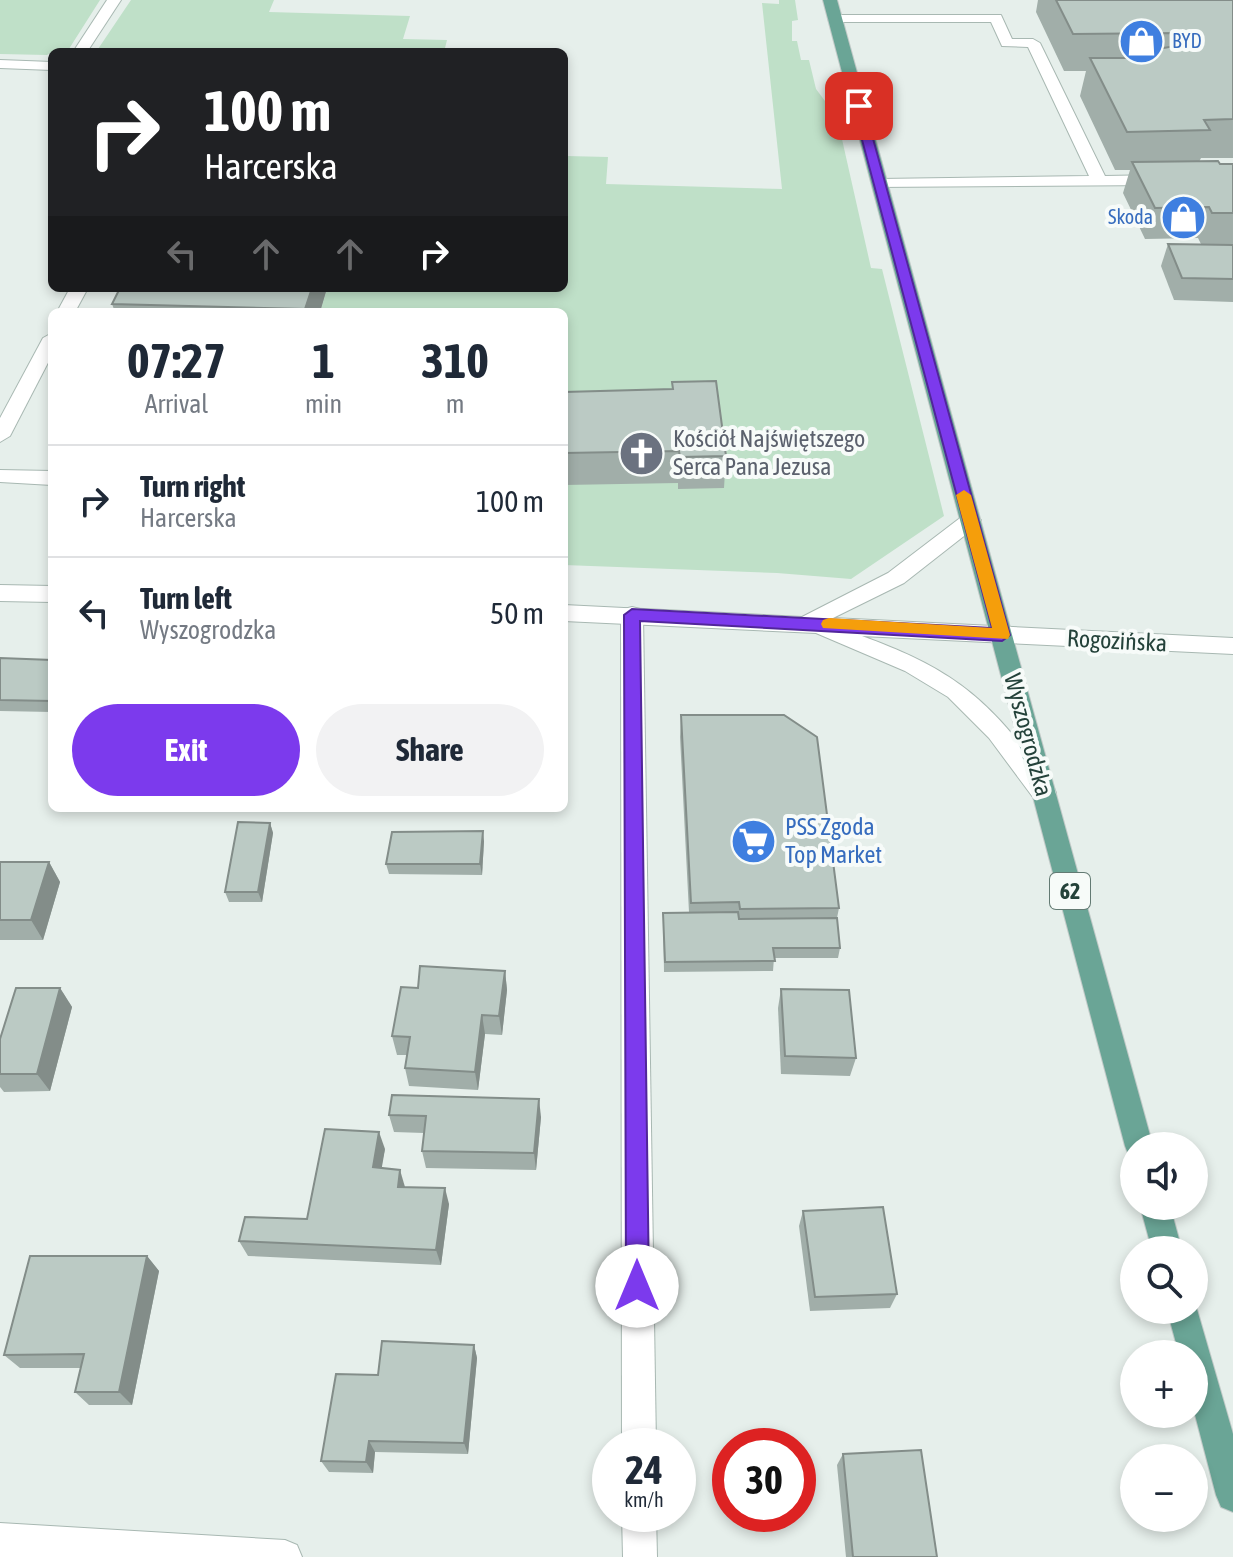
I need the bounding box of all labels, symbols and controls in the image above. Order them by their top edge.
shop icon: BYD [1117,17,1165,65]
place label: BYD [1172,29,1202,52]
pin [825,72,893,140]
text: 100 m [204,79,331,143]
icon: right [72,80,176,184]
icon: arrive [837,84,881,128]
text: Harcerska [204,145,338,187]
shop icon: Skoda [1160,193,1208,241]
place label: Skoda [1108,205,1153,228]
icon: left [160,232,204,276]
icon: ahead [244,232,288,276]
icon: ahead [328,232,372,276]
icon: right [412,232,456,276]
text: 07:27 [127,333,226,388]
text: 1 [312,333,335,388]
text: 310 [421,333,489,388]
text: Arrival [145,389,208,419]
text: min [305,389,342,419]
text: m [446,389,464,419]
place label: Kościół Najświętszego Serca Pana Jezusa [673,425,865,480]
church icon: Kościół Najświętszego Serca Pana Jezusa [618,429,666,477]
text: Turn right [140,469,246,503]
icon: right [72,479,116,523]
text: 100 m [476,484,544,518]
text: Harcerska [140,503,237,533]
text: Turn left [140,581,232,615]
icon: left [72,591,116,635]
text: 50 m [490,596,544,630]
text: Wyszogrodzka [140,615,276,645]
street label: Rogozińska [1066,624,1168,657]
street label: Wyszogrodzka [999,671,1058,799]
button: Exit [72,704,300,796]
button: Share [316,704,544,796]
place label: PSS Zgoda Top Market [785,813,882,868]
supermarket icon: PSS Zgoda Top Market [730,817,778,865]
road number: 62 [1050,873,1090,909]
map controls [1120,1132,1208,1532]
button: sound [1120,1132,1208,1220]
button: search [1120,1236,1208,1324]
position arrow [595,1244,679,1328]
button: + [1120,1340,1208,1428]
speed limit sign: 30 [712,1428,816,1532]
button: − [1120,1444,1208,1532]
text: 24 [625,1447,663,1492]
text: km/h [624,1488,664,1511]

